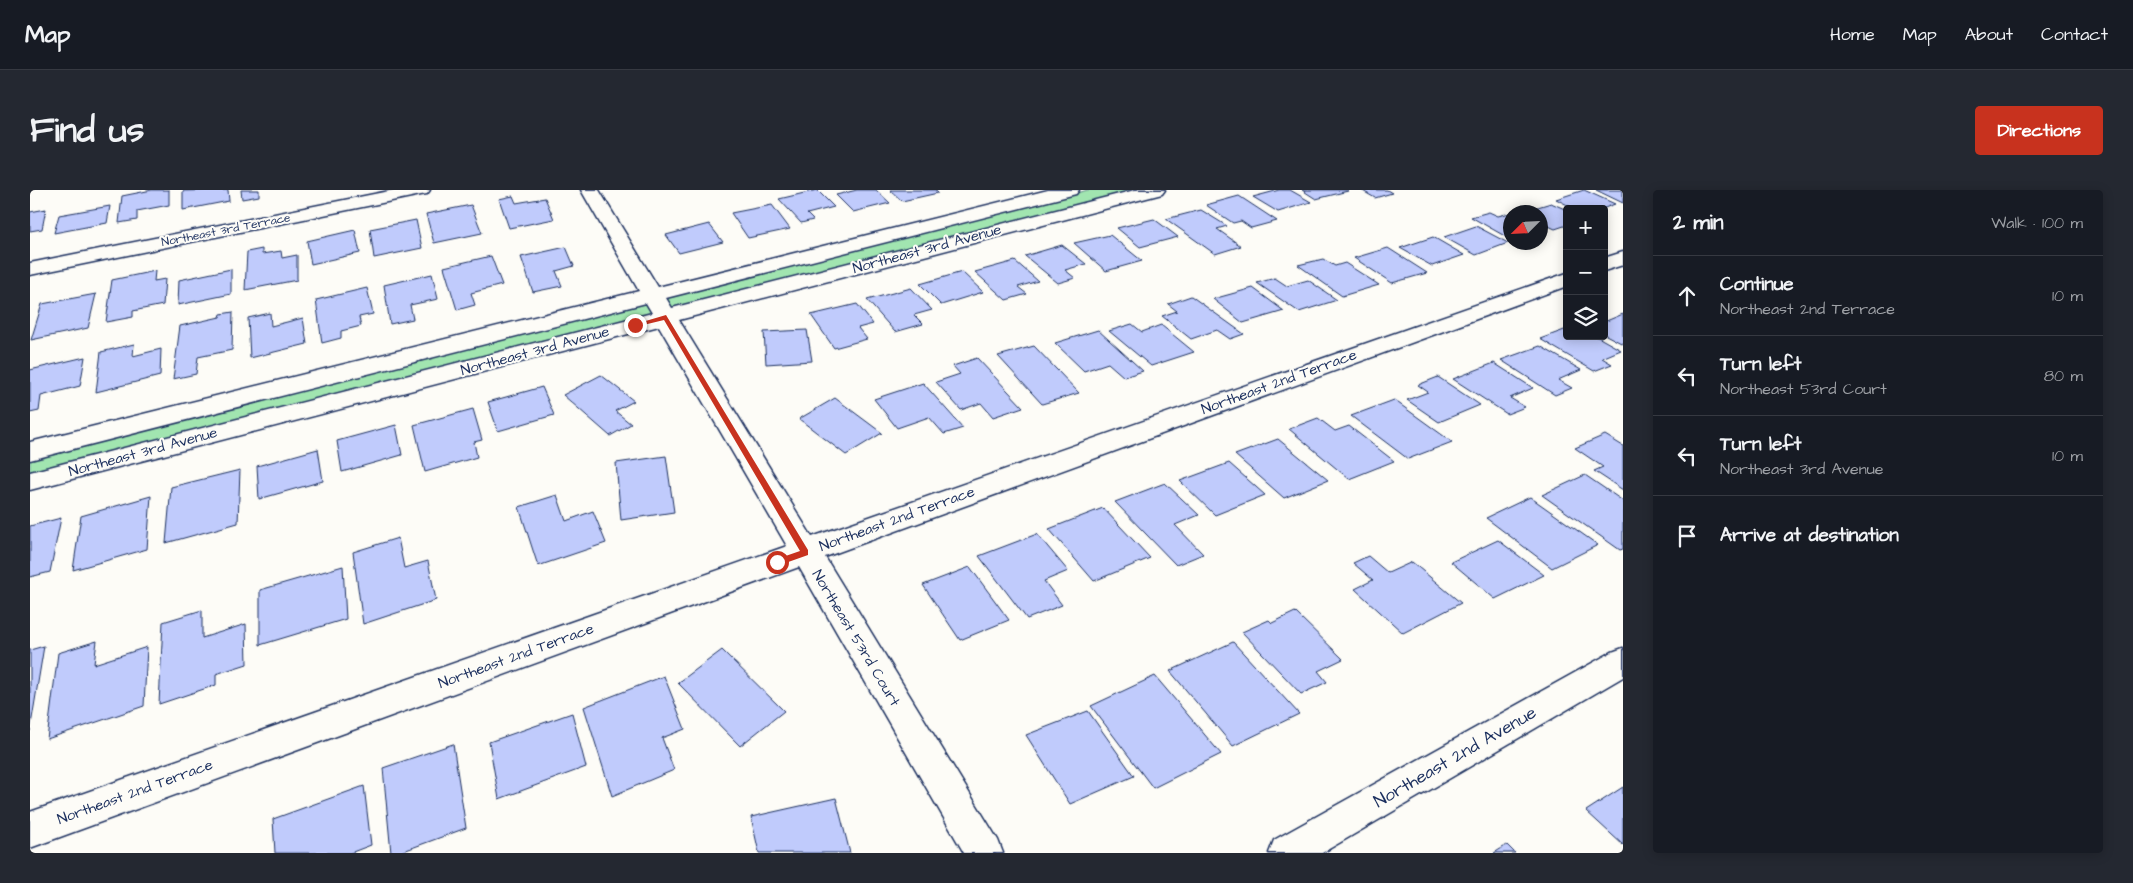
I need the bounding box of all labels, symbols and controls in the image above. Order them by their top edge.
text: Map [25,18,70,52]
text: Home [1830,22,1875,47]
text: Map [1903,22,1937,47]
text: About [1965,22,2013,47]
text: Contact [2041,22,2108,47]
text: Find us [30,106,144,155]
button: Directions [1975,106,2103,155]
north arrow [1503,205,1548,250]
map controls [1563,205,1608,340]
button: + [1563,205,1608,250]
text: 2 min [1673,208,1723,237]
street label: Northeast 3rd Terrace [160,209,292,251]
text: Walk · 100 m [1991,212,2083,234]
street label: Northeast 3rd Avenue [850,219,1004,279]
button: − [1563,250,1608,295]
text: Continue [1720,271,1794,298]
icon: ahead [1673,282,1701,310]
text: 10 m [2052,285,2083,307]
button: layers [1563,295,1608,340]
text: Northeast 2nd Terrace [1720,298,1895,320]
route end [624,314,647,337]
street label: Northeast 3rd Avenue [458,321,612,381]
street label: Northeast 2nd Terrace [1198,344,1360,420]
text: Turn left [1720,351,1801,378]
icon: left [1673,362,1701,390]
text: 80 m [2044,365,2083,387]
text: Northeast 53rd Court [1720,378,1887,400]
street label: Northeast 3rd Avenue [66,422,220,482]
text: Turn left [1720,431,1801,458]
icon: left [1673,442,1701,470]
text: 10 m [2052,445,2083,467]
text: Northeast 3rd Avenue [1720,458,1884,480]
street label: Northeast 2nd Terrace [816,481,978,557]
icon: arrive [1673,522,1701,550]
text: Arrive at destination [1720,522,1899,549]
route start [766,551,789,574]
street label: Northeast 53rd Court [807,566,905,710]
street label: Northeast 2nd Terrace [435,618,597,694]
street label: Northeast 2nd Avenue [1369,700,1541,814]
street label: Northeast 2nd Terrace [54,754,216,830]

